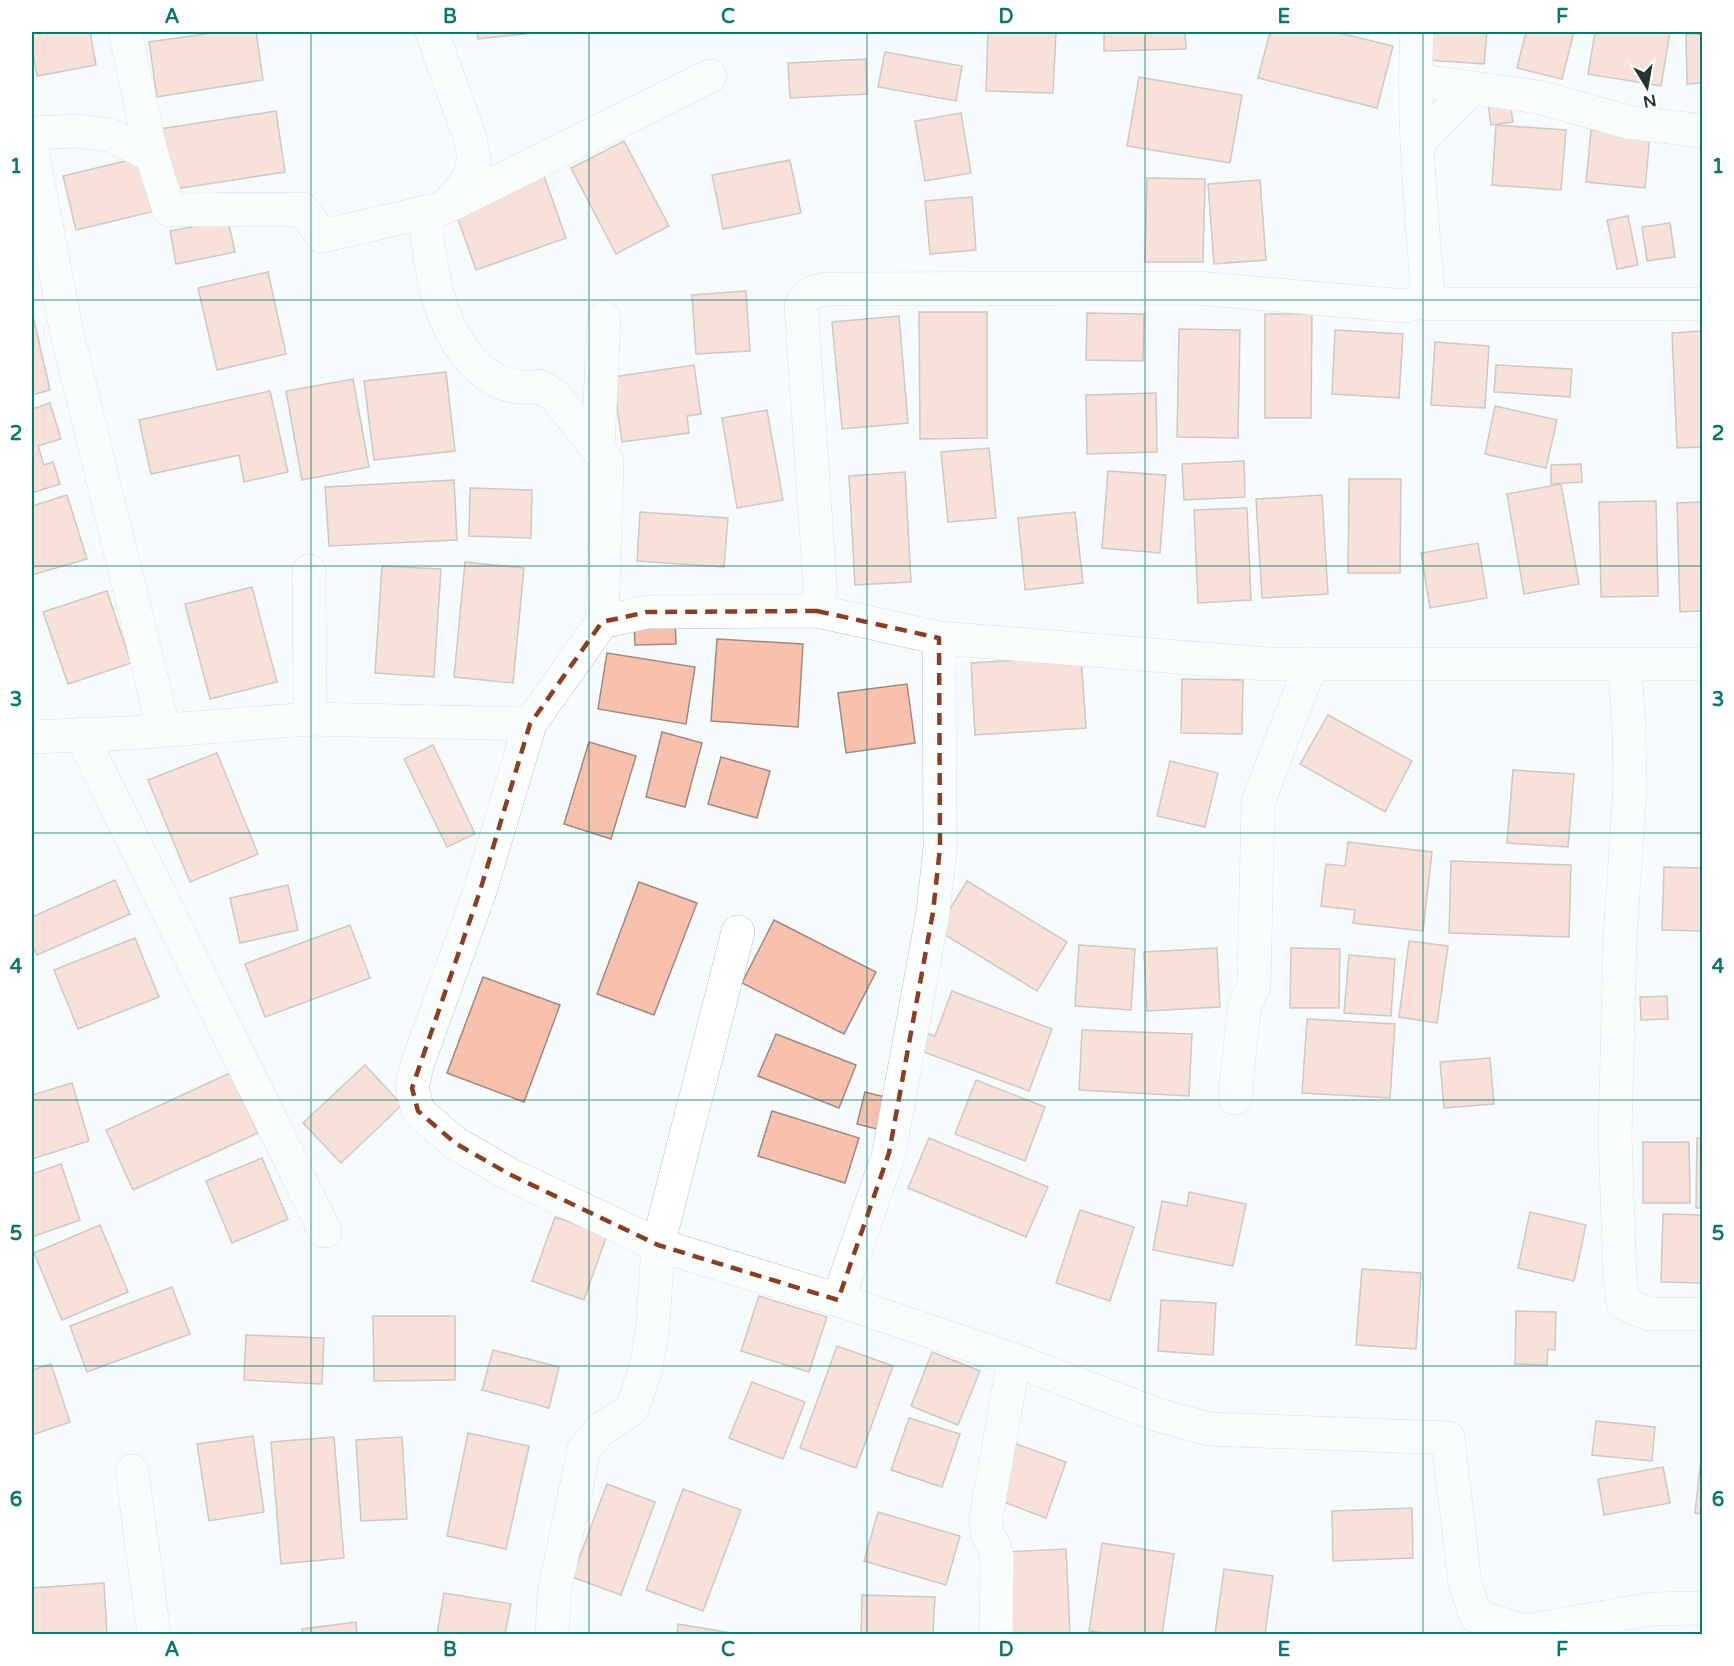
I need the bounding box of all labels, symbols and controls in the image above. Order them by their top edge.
text: A [165,5,180,29]
text: B [443,5,457,29]
text: C [721,5,735,29]
text: D [998,5,1014,29]
text: E [1278,5,1291,29]
text: F [1556,5,1568,29]
north arrow [1617,57,1677,117]
text: N [1641,90,1658,112]
text: 1 [10,155,22,179]
text: 1 [1712,155,1724,179]
text: 2 [10,422,22,446]
text: 2 [1712,422,1724,446]
text: 3 [10,688,22,712]
text: 3 [1712,688,1724,712]
text: 4 [10,955,23,979]
text: 4 [1712,955,1725,979]
text: 5 [10,1222,22,1246]
text: 5 [1712,1222,1724,1246]
text: 6 [10,1488,22,1512]
text: 6 [1712,1488,1724,1512]
text: A [165,1638,180,1662]
text: B [443,1638,457,1662]
text: C [721,1638,735,1662]
text: D [998,1638,1014,1662]
text: E [1278,1638,1291,1662]
text: F [1556,1638,1568,1662]

